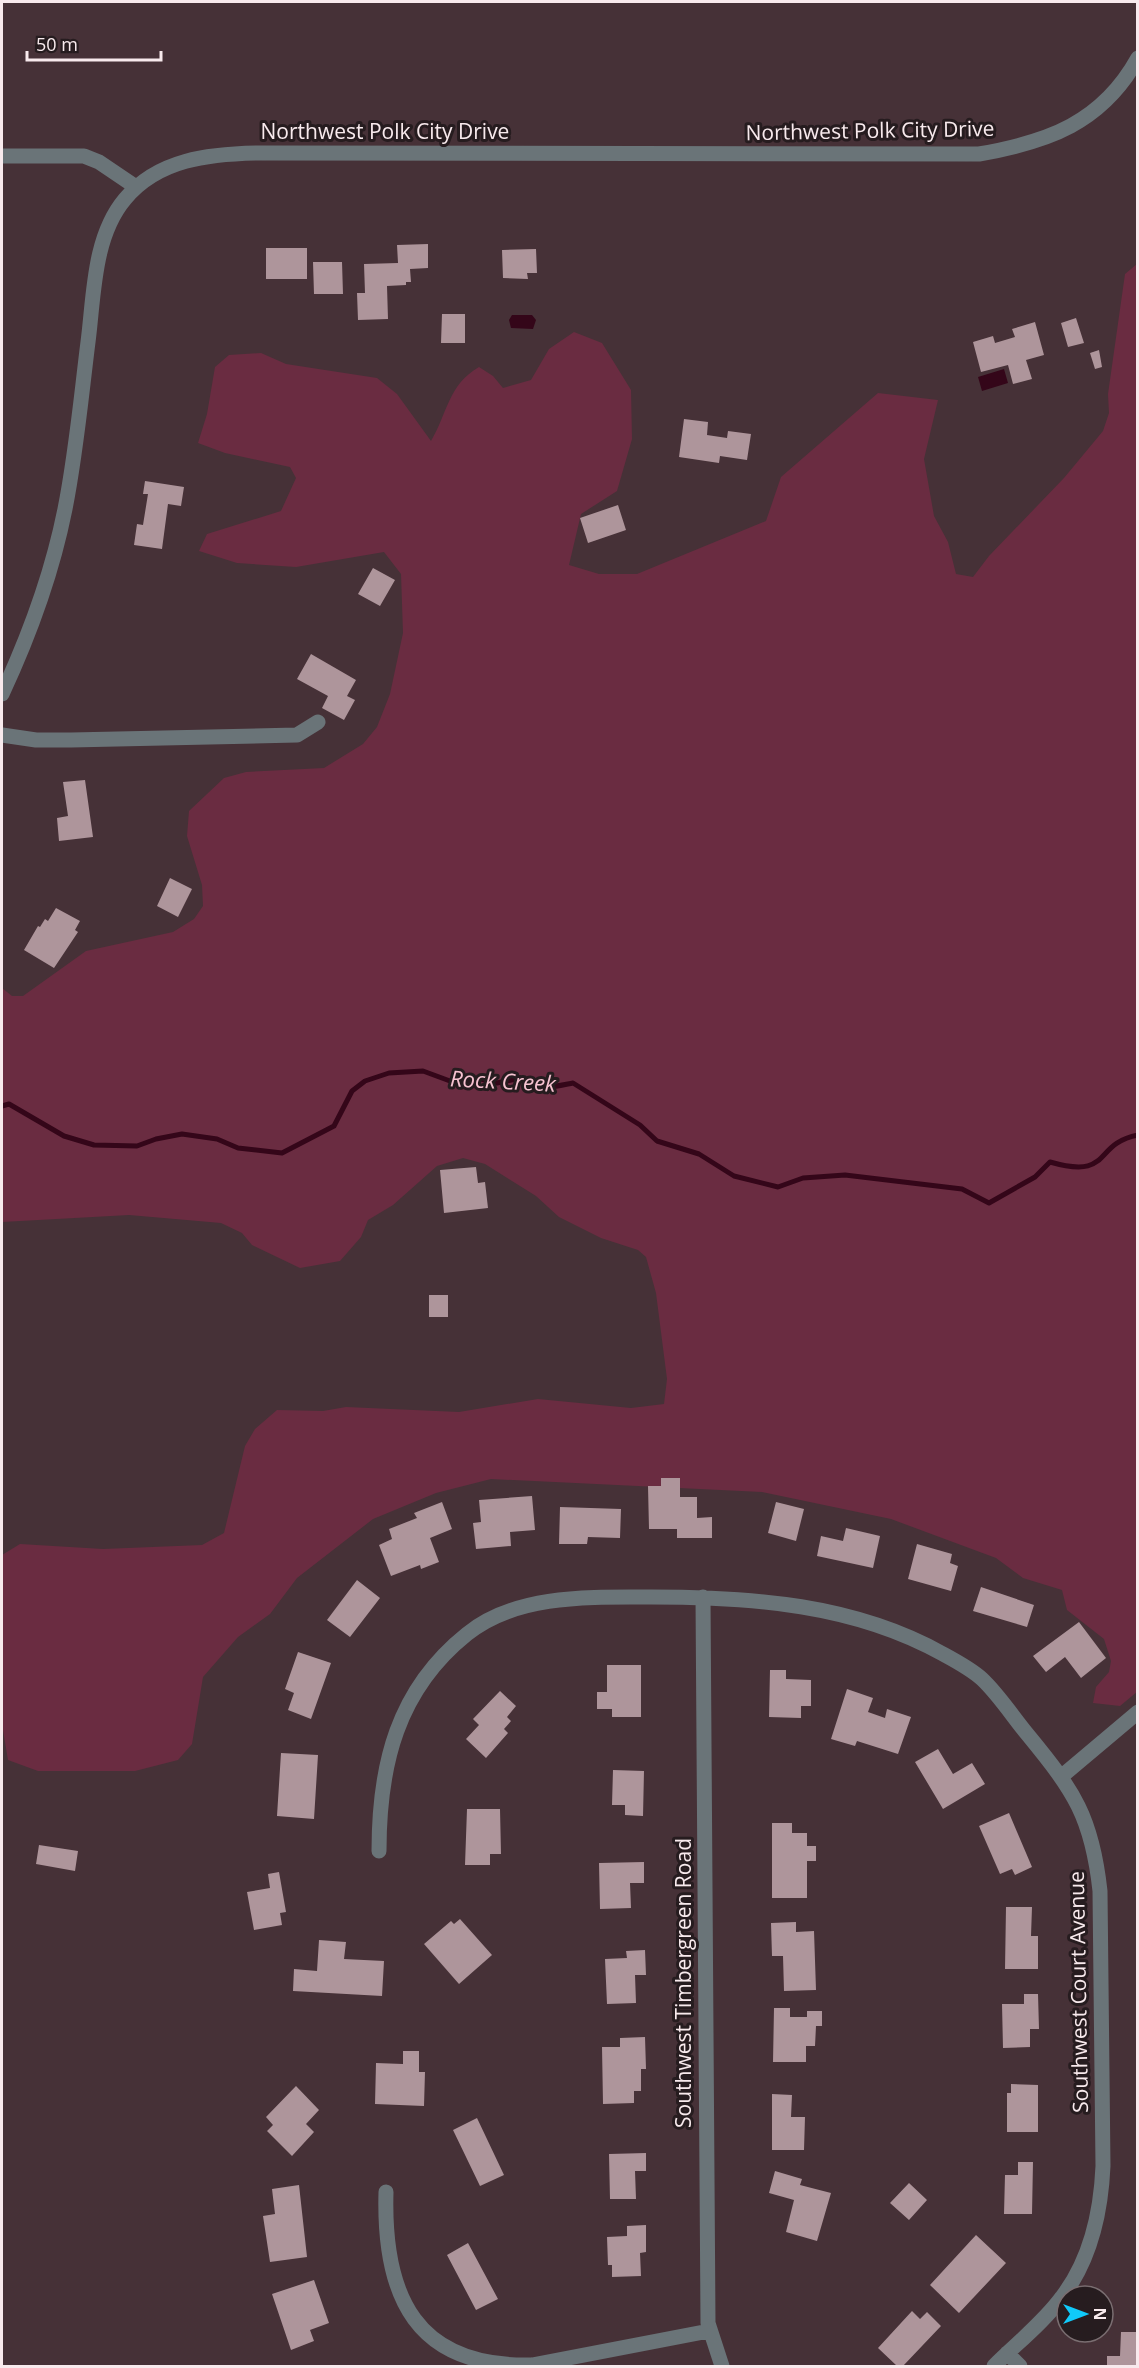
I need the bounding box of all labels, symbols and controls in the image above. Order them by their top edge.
scale bar [27,24,160,62]
text: 50 m [36,32,78,56]
street label: Northwest Polk City Drive [745,114,995,146]
street label: Northwest Polk City Drive [261,117,509,145]
water label: Rock Creek [449,1062,558,1098]
street label: Southwest Timbergreen Road [669,1838,697,2128]
street label: Southwest Court Avenue [1062,1871,1094,2113]
north arrow [1055,2284,1115,2344]
text: N [1089,2307,1111,2321]

